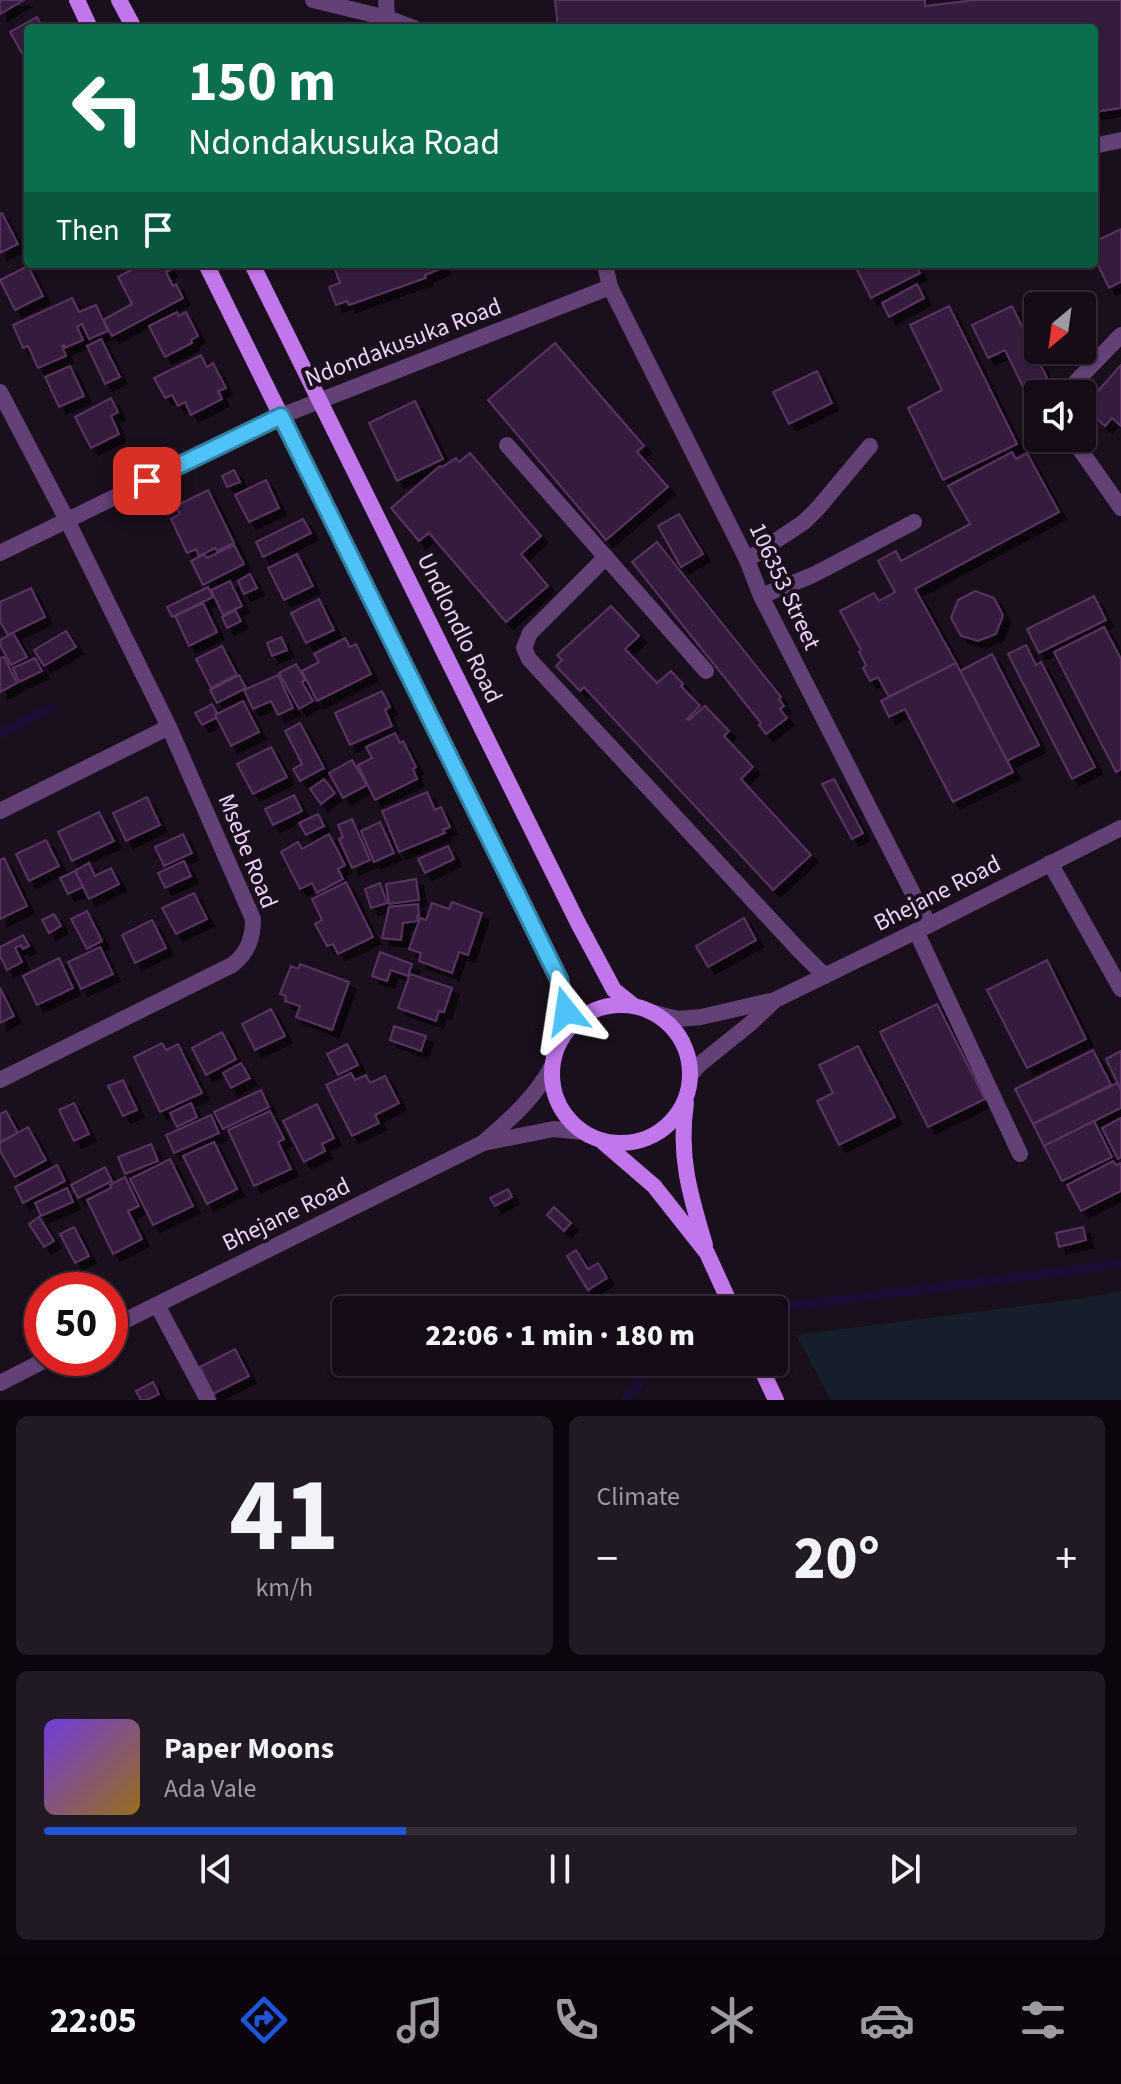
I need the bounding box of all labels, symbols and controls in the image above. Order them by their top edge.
text: 150 m [188,43,336,122]
icon: left [56,56,160,160]
text: Ndondakusuka Road [188,117,500,168]
icon: arrive [136,208,180,252]
text: Then [56,209,120,252]
street label: Ndondakusuka Road [300,289,507,396]
north arrow [1024,292,1096,364]
map controls [1024,292,1096,452]
button: sound [1024,380,1096,452]
pin [113,447,181,515]
icon: arrive [125,459,169,503]
street label: 106353 Street [740,517,829,655]
street label: Undlondlo Road [408,547,511,709]
street label: Msebe Road [209,789,286,914]
street label: Bhejane Road [868,846,1007,940]
position arrow [524,969,608,1053]
street label: Bhejane Road [216,1168,356,1261]
speed limit sign: 50 [24,1272,128,1376]
text: 22:06 · 1 min · 180 m [425,1314,695,1357]
text: 41 [229,1443,339,1591]
text: Climate [597,1478,680,1515]
text: 20° [794,1517,880,1602]
text: − [597,1528,618,1591]
text: + [1055,1528,1077,1591]
text: km/h [255,1569,313,1606]
text: Paper Moons [164,1727,334,1770]
text: Ada Vale [164,1770,256,1807]
icon: previous [194,1847,238,1891]
icon: pause [538,1847,582,1891]
icon: next [883,1847,927,1891]
icon: directions [236,1992,292,2048]
icon: music [392,1992,448,2048]
icon: phone [548,1992,604,2048]
icon: climate [704,1992,760,2048]
icon: car [859,1992,915,2048]
icon: filters [1015,1992,1071,2048]
text: 22:05 [50,1995,137,2046]

